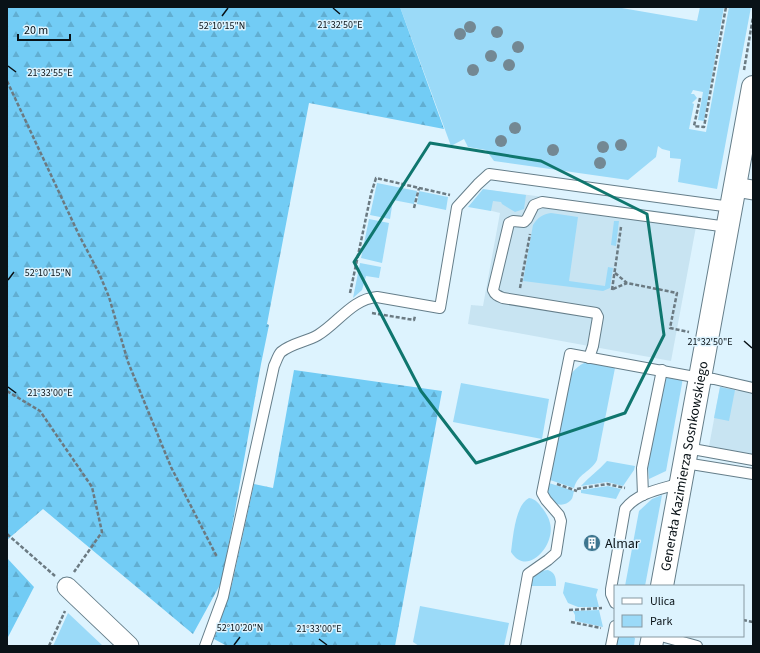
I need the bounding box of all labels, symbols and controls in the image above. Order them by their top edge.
scale bar [18,16,70,42]
text: 21°32'50"E [317,18,363,32]
text: 52°10'15"N [199,19,245,33]
text: 20 m [24,22,48,39]
text: 21°32'55"E [27,66,73,80]
text: 52°10'15"N [25,266,71,280]
text: 21°32'50"E [687,335,733,349]
street label: Generała Kazimierza Sosnkowskiego [656,359,714,573]
text: 21°33'00"E [27,386,73,400]
building icon: Almar [582,533,602,553]
place label: Almar [605,534,640,554]
legend [614,585,744,637]
text: Ulica [650,593,675,610]
text: Park [650,613,672,630]
text: 52°10'20"N [217,621,263,635]
text: 21°33'00"E [296,622,342,636]

